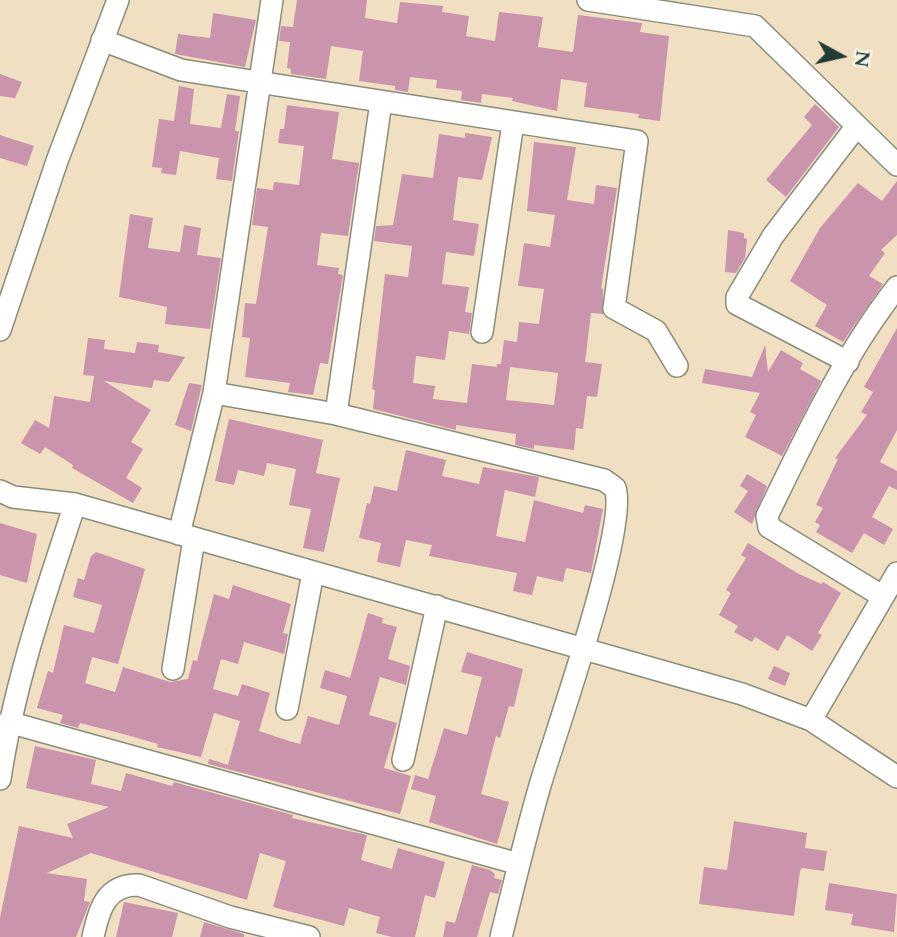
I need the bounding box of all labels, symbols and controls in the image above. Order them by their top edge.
north arrow [806,21,876,91]
text: N [848,49,876,69]

